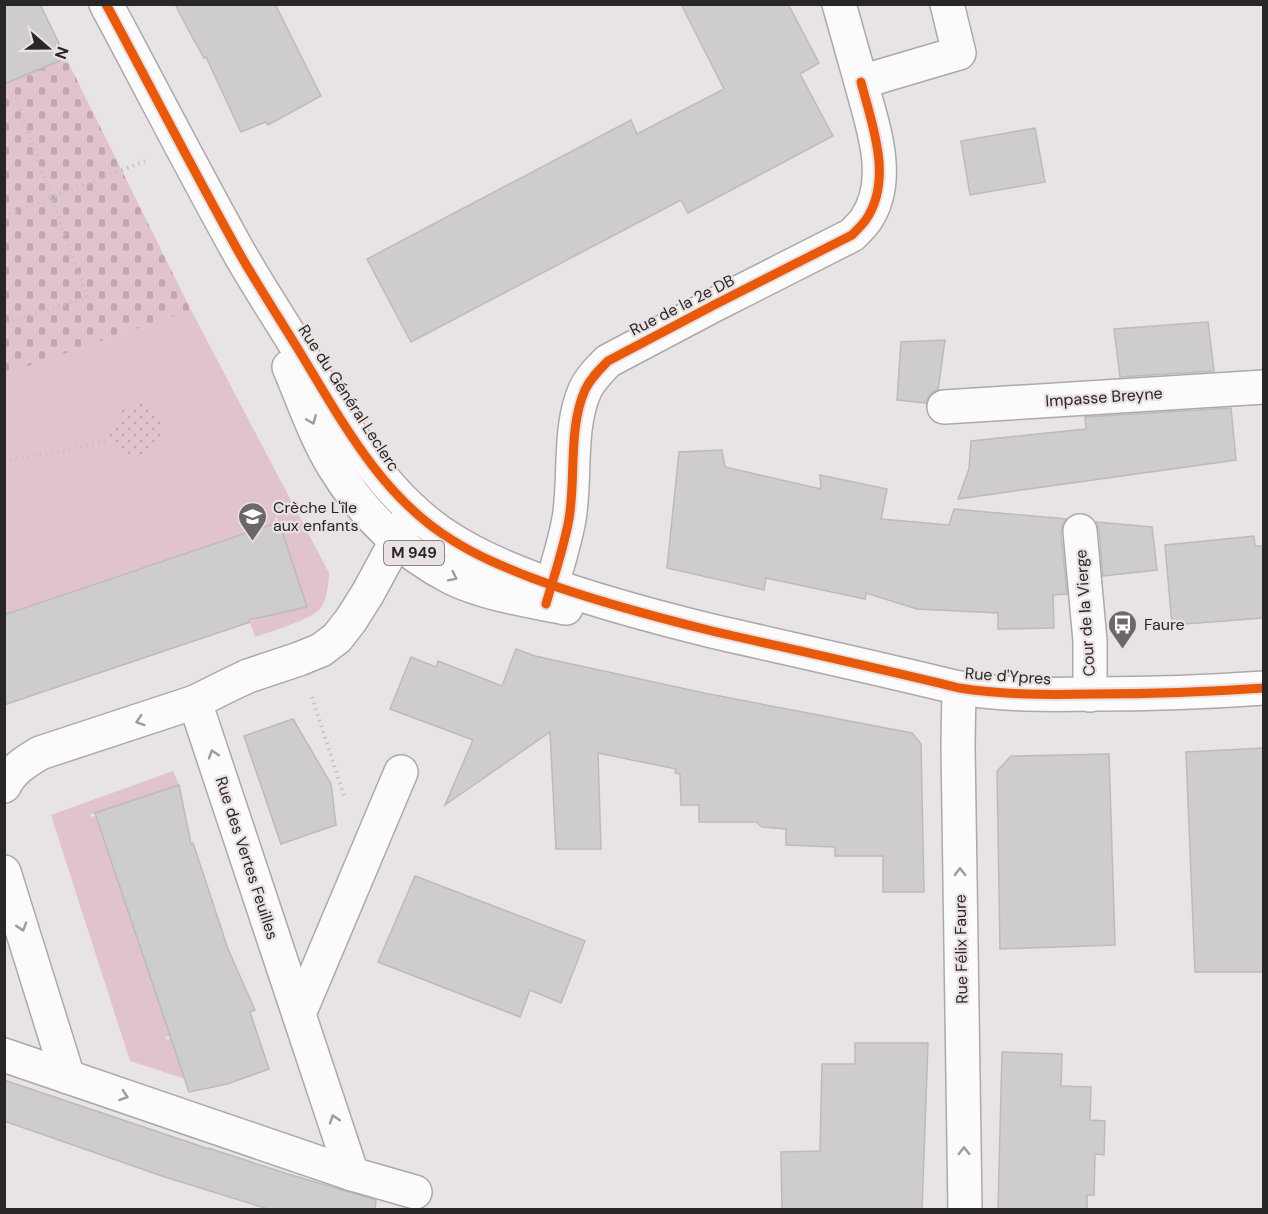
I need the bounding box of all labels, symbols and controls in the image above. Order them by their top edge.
north arrow [18,18,78,78]
text: N [50,44,73,62]
street label: Rue de la 2e DB [626,270,738,340]
street label: Rue du Général Leclerc [294,321,404,475]
street label: Impasse Breyne [1045,382,1163,412]
one-way arrow [305,414,317,425]
place label: Crèche L'île aux enfants [273,497,359,536]
school or university icon: Crèche L'île aux enfants [236,500,268,542]
road number: M 949 [384,541,444,565]
street label: Cour de la Vierge [1070,549,1100,677]
one-way arrow [446,569,457,581]
bus stop icon: Faure [1107,608,1139,650]
place label: Faure [1144,614,1185,635]
street label: Rue d'Ypres [964,663,1052,689]
one-way arrow [135,713,146,726]
one-way arrow [207,749,220,760]
street label: Rue des Vertes Feuilles [211,774,283,942]
one-way arrow [954,868,966,877]
street label: Rue Félix Faure [950,894,972,1004]
one-way arrow [15,921,27,932]
one-way arrow [118,1089,129,1102]
one-way arrow [329,1114,341,1125]
one-way arrow [958,1147,970,1156]

